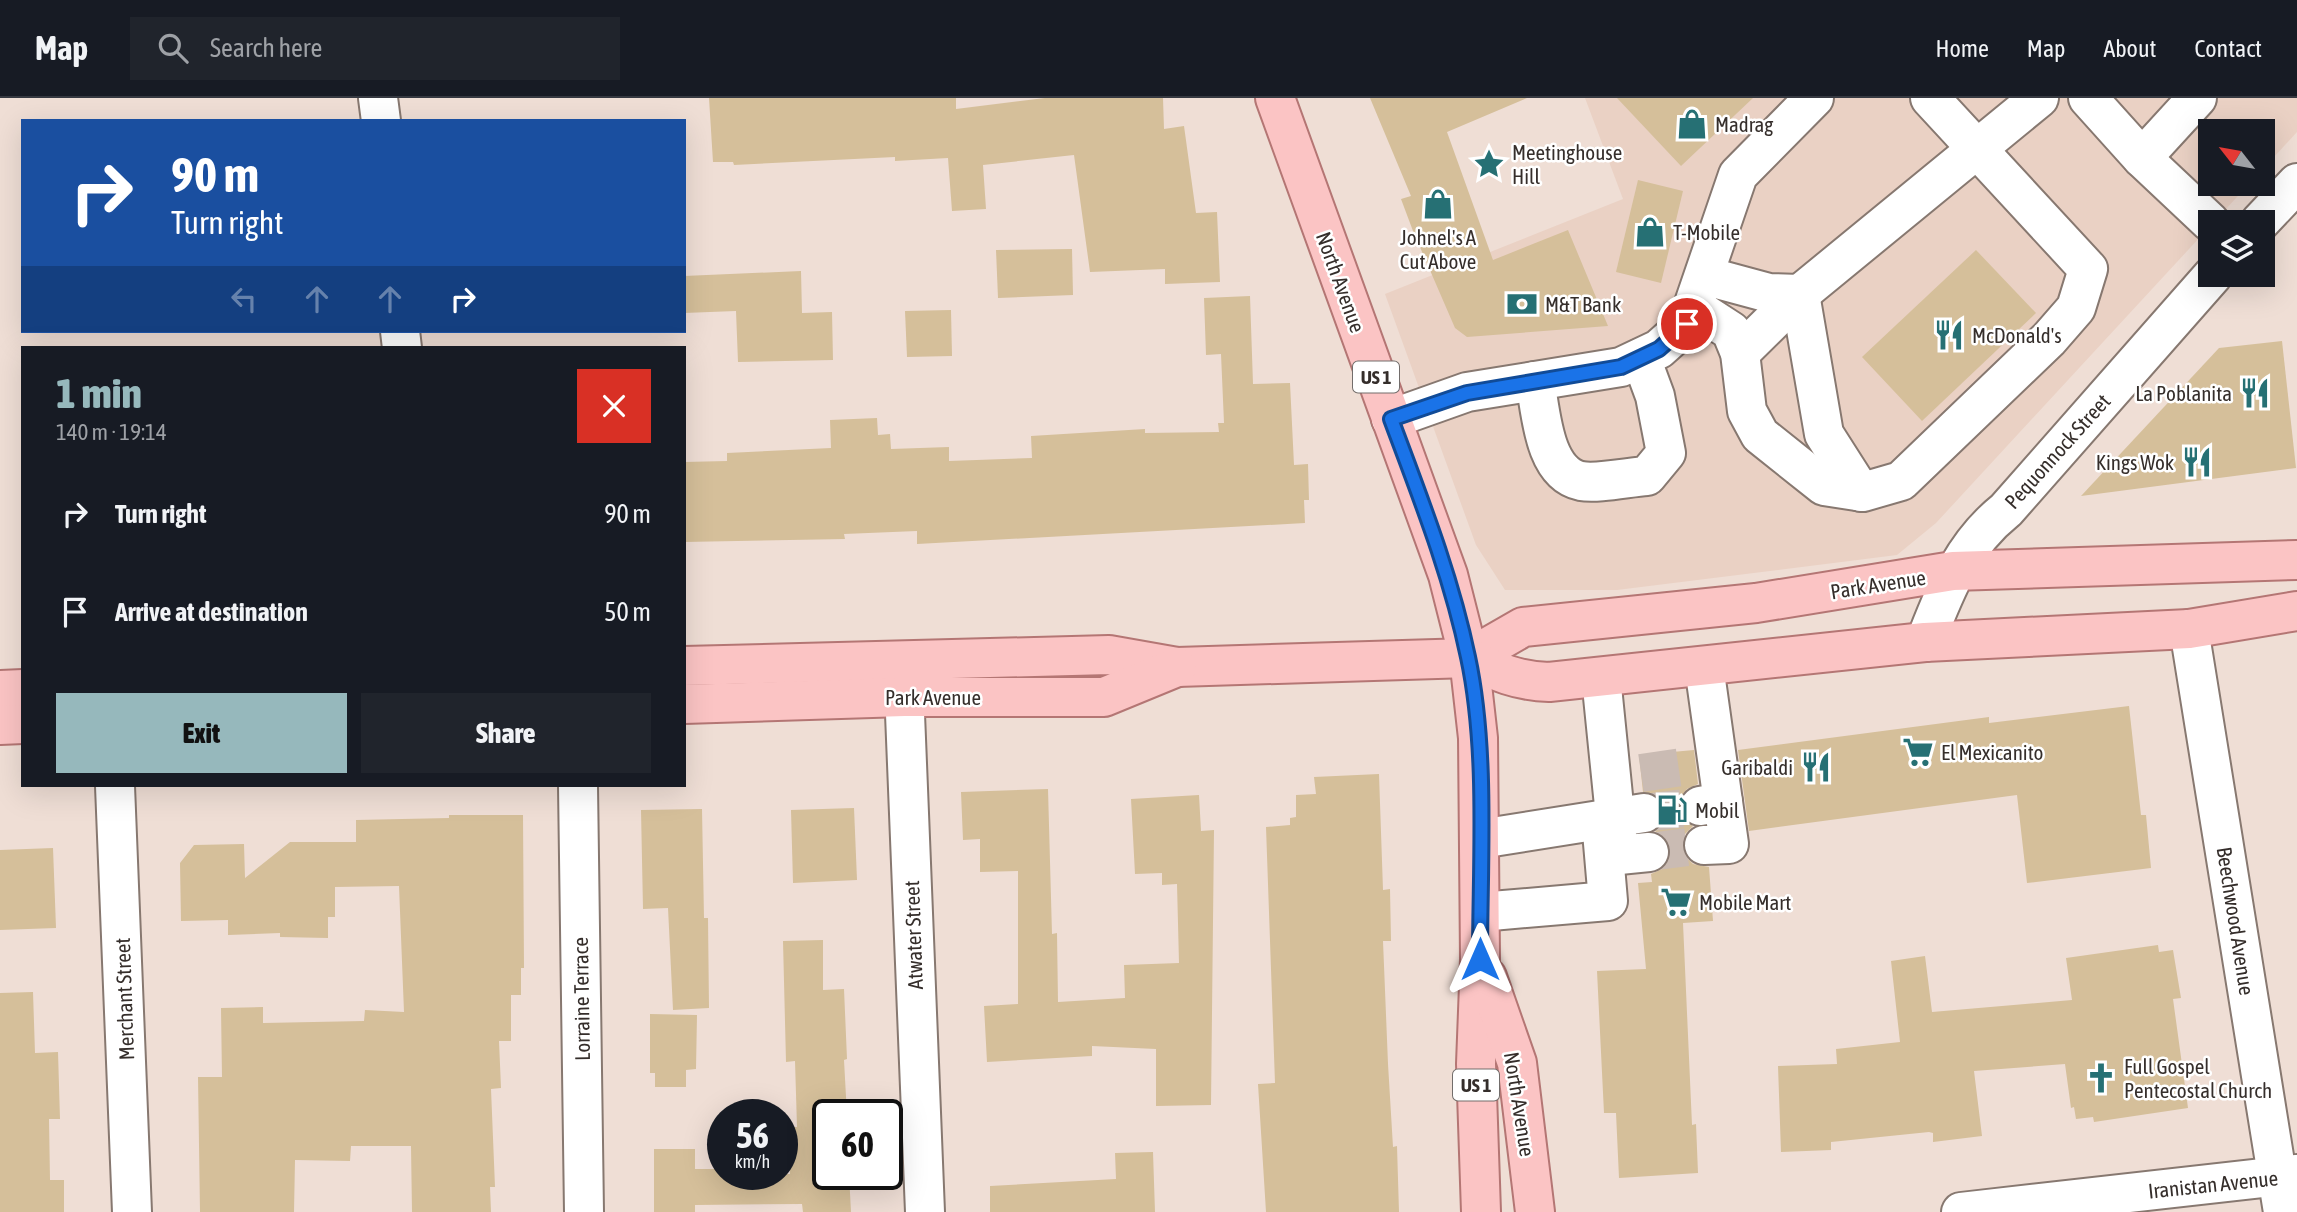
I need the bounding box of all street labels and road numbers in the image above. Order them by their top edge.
street label: North Avenue [1312,228,1370,336]
road number: US 1 [1353,362,1399,392]
street label: Pequonnock Street [1999,389,2115,513]
street label: Park Avenue [1829,565,1927,603]
street label: Park Avenue [885,685,981,709]
street label: Beechwood Avenue [2212,845,2260,997]
street label: Atwater Street [899,880,927,990]
street label: Merchant Street [110,937,138,1061]
street label: Lorraine Terrace [568,937,594,1061]
street label: North Avenue [1500,1050,1540,1158]
road number: US 1 [1453,1070,1499,1100]
street label: Iranistan Avenue [2147,1165,2279,1203]

